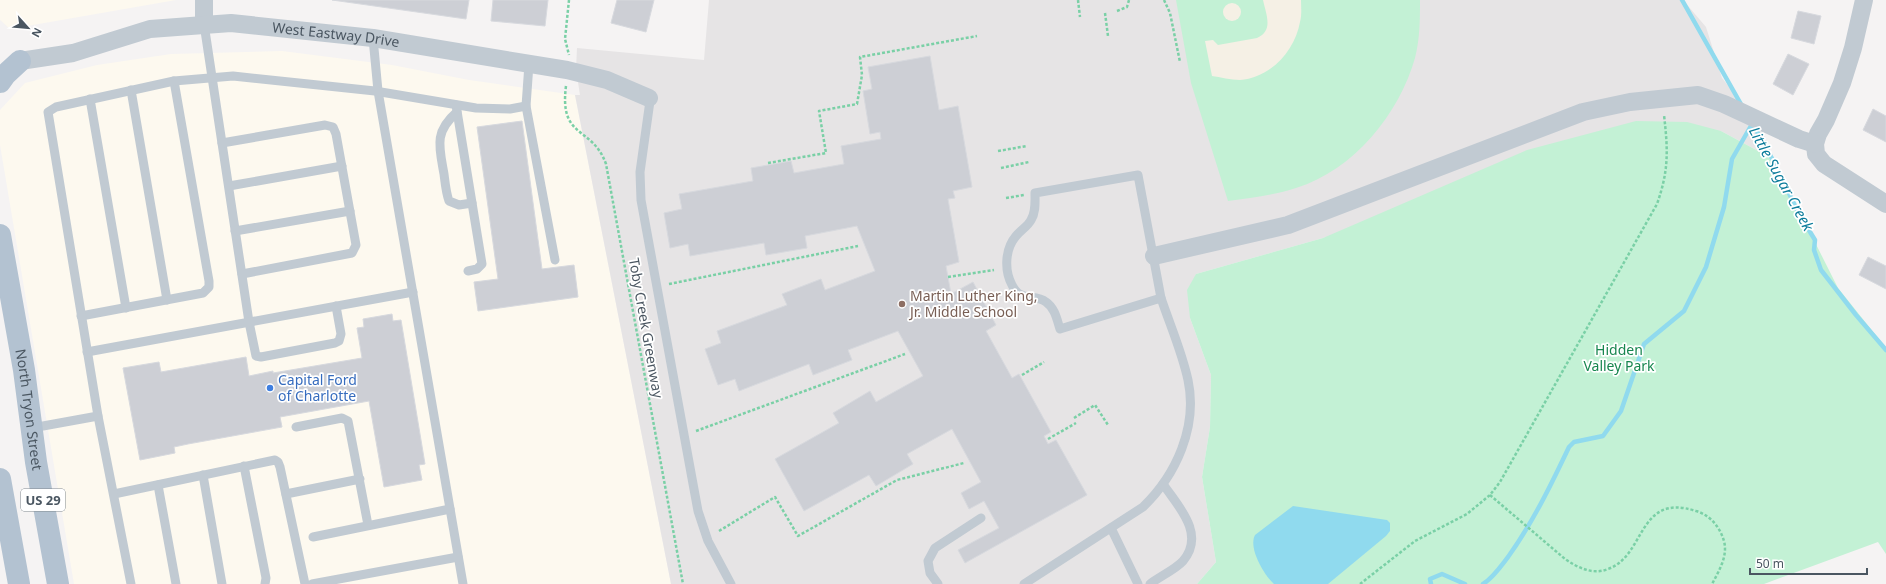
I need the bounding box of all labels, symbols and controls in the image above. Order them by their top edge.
north arrow [8,8,48,48]
street label: West Eastway Drive [271,17,401,51]
text: N [29,25,46,40]
water label: Little Sugar Creek [1745,123,1819,235]
street label: Toby Creek Greenway [625,256,668,400]
place label: Martin Luther King, Jr. Middle School [908,286,1038,321]
marker: Martin Luther King, Jr. Middle School [897,299,907,309]
park label: Hidden Valley Park [1583,340,1655,375]
street label: North Tryon Street [11,347,47,472]
place label: Capital Ford of Charlotte [278,370,357,405]
marker: Capital Ford of Charlotte [265,383,275,393]
road number: US 29 [21,489,65,511]
scale bar [1750,550,1867,576]
text: 50 m [1756,555,1784,572]

